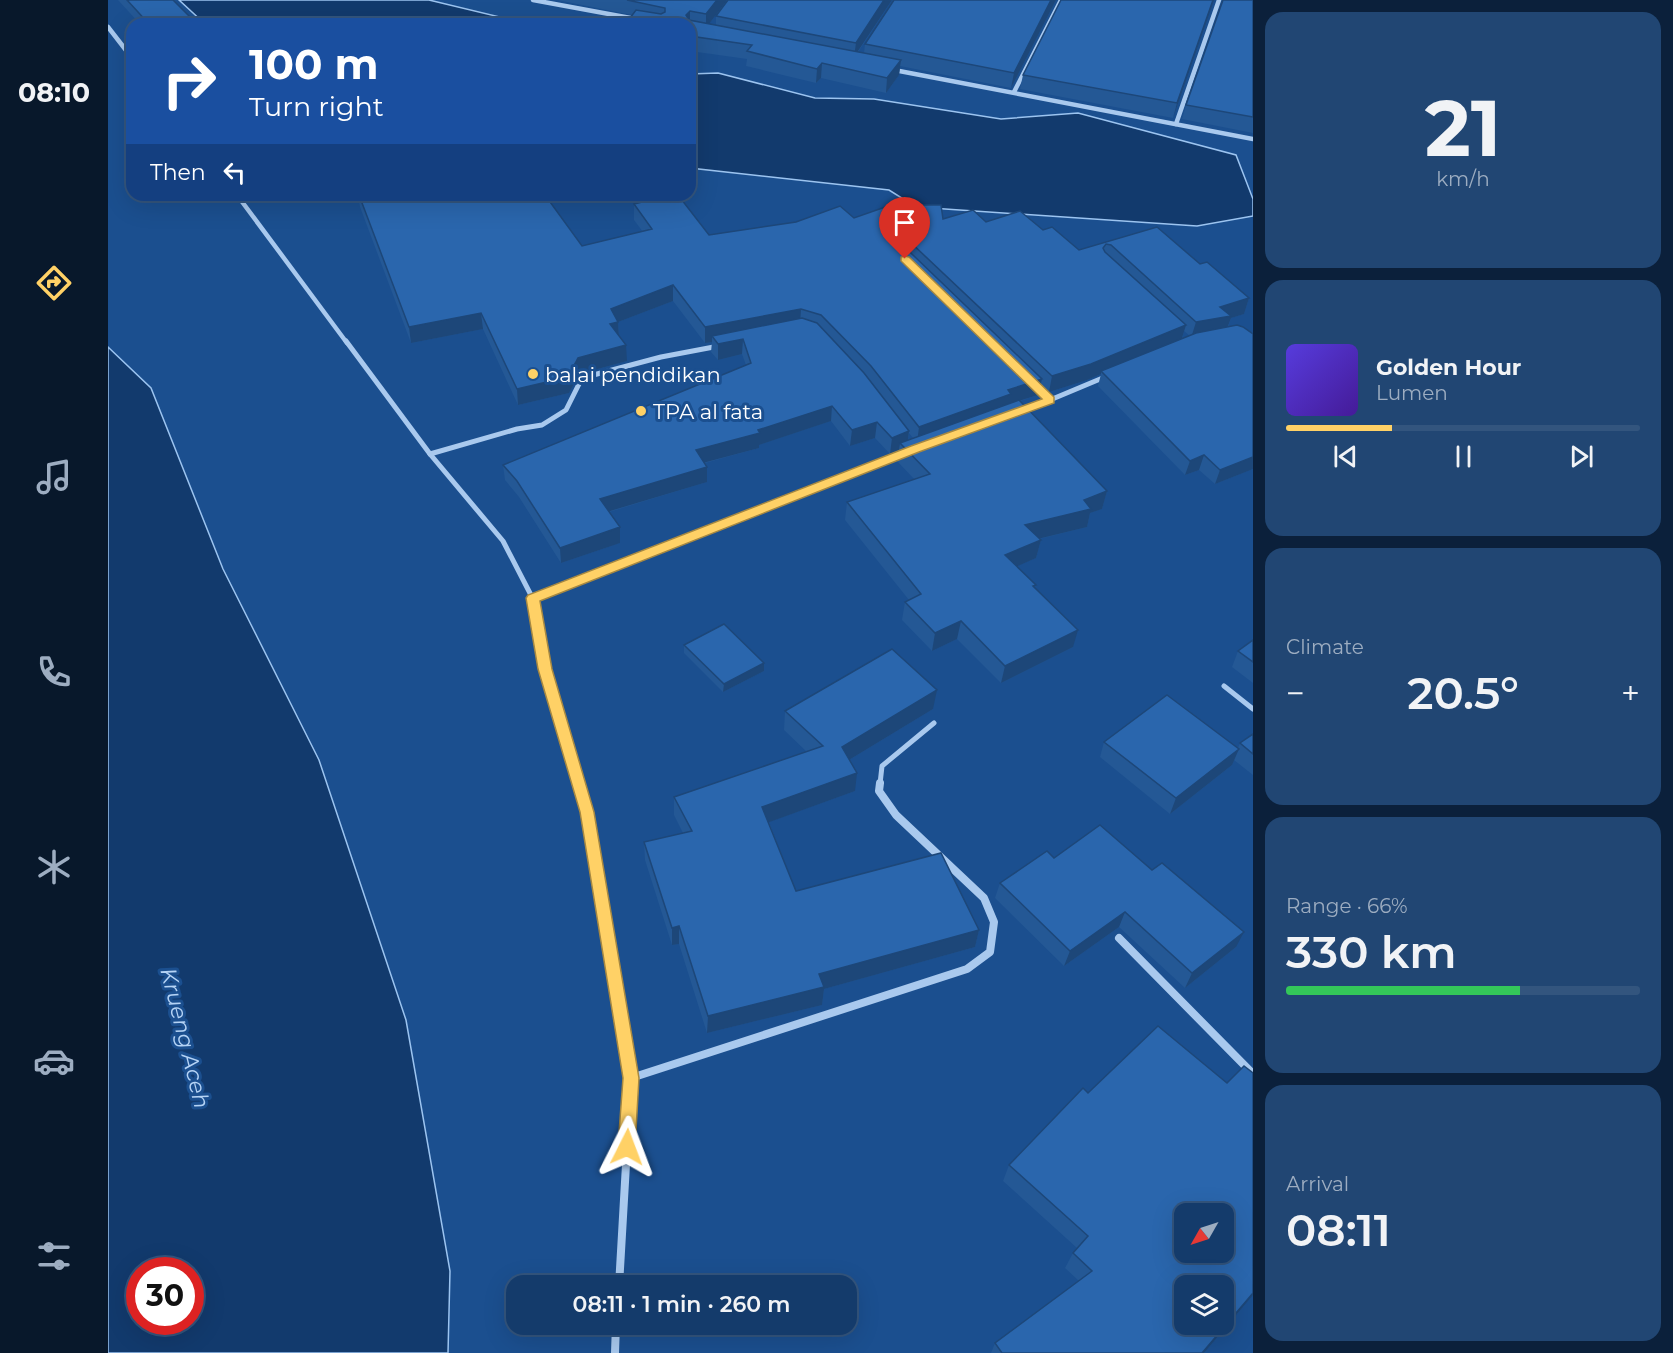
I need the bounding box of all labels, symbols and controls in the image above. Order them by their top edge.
text: 100 m [249,38,378,90]
icon: right [150,42,228,120]
text: 08:10 [18,76,90,109]
text: 21 [1425,80,1501,176]
text: Turn right [249,90,384,123]
icon: left [218,156,251,189]
text: Then [150,159,206,186]
text: km/h [1436,167,1490,191]
pin [879,197,930,259]
icon: arrive [888,206,921,239]
icon: directions [33,262,75,304]
text: Golden Hour [1376,354,1521,381]
place label: balai pendidikan [545,362,721,387]
marker: balai pendidikan [526,367,540,381]
text: Lumen [1376,381,1448,405]
place label: TPA al fata [653,399,763,424]
marker: TPA al fata [634,404,648,418]
icon: previous [1329,440,1362,473]
icon: pause [1447,440,1480,473]
icon: next [1565,440,1598,473]
icon: music [33,456,75,498]
text: Climate [1286,635,1364,659]
icon: phone [33,651,75,693]
text: 20.5° [1407,665,1519,720]
text: − [1286,673,1305,713]
text: + [1621,673,1640,713]
icon: climate [33,846,75,888]
text: Range · 66% [1286,894,1408,918]
text: 330 km [1286,924,1457,979]
water label: Krueng Aceh [154,965,216,1111]
icon: car [33,1040,75,1082]
position arrow [595,1115,659,1179]
text: Arrival [1286,1172,1349,1196]
text: 08:11 [1286,1202,1391,1257]
north arrow [1174,1203,1234,1263]
map controls [1174,1203,1234,1335]
icon: filters [33,1235,75,1277]
speed limit sign: 30 [126,1257,204,1335]
button: layers [1174,1275,1234,1335]
text: 08:11 · 1 min · 260 m [573,1291,790,1318]

